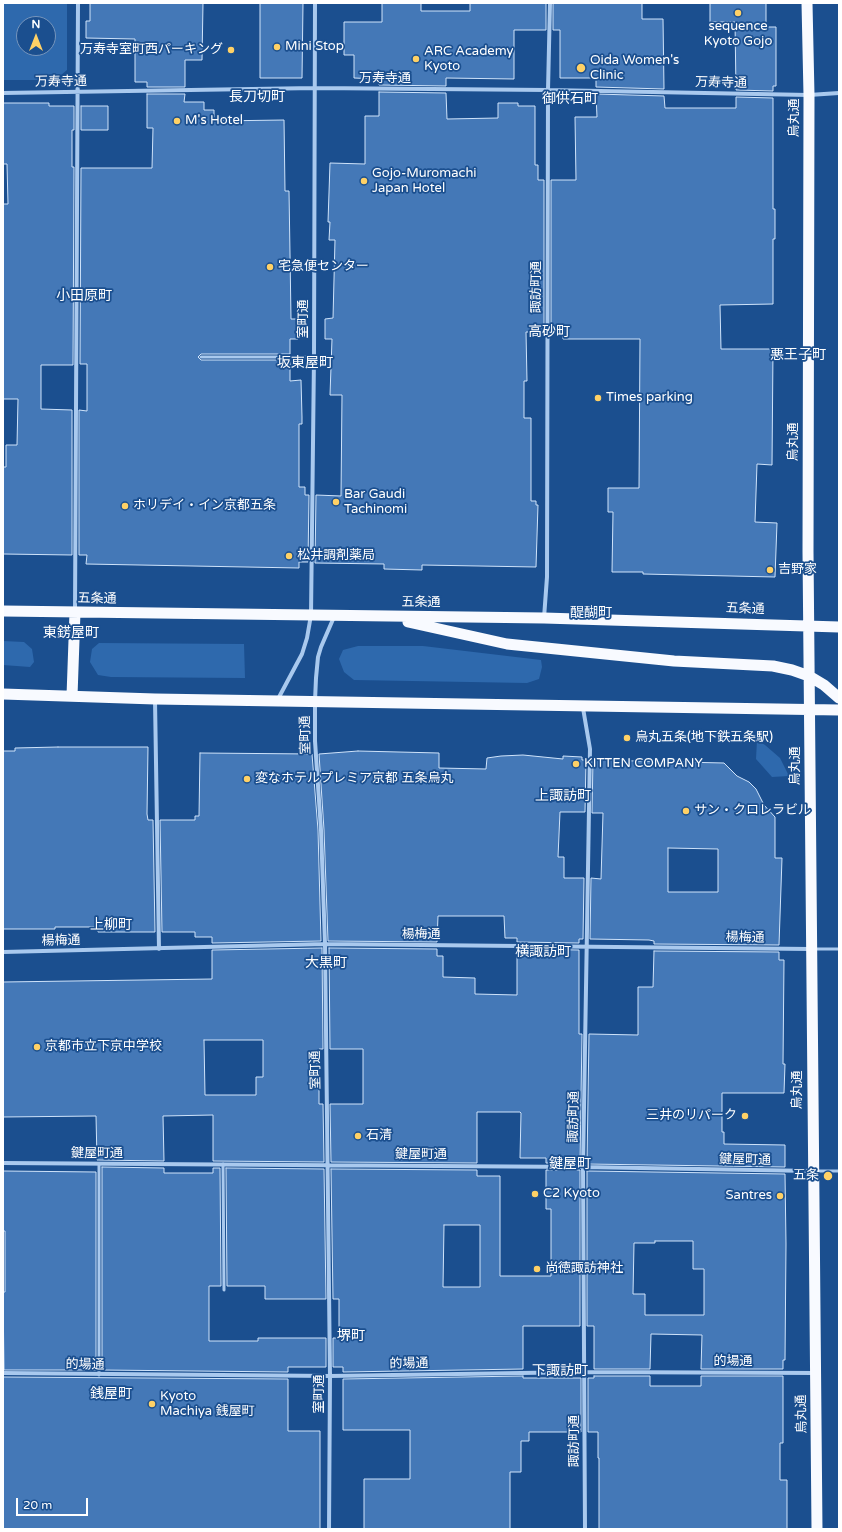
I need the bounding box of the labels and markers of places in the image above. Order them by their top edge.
marker: sequence Kyoto Gojo [733,8,743,18]
place label: sequence Kyoto Gojo [704,19,772,50]
place label: Mini Stop [285,39,344,55]
place label: 万寿寺室町西パーキング [80,42,223,58]
marker: Mini Stop [272,42,282,52]
place label: ARC Academy Kyoto [424,44,514,75]
marker: 万寿寺室町西パーキング [226,45,236,55]
place label: Oida Women's Clinic [590,53,679,84]
marker: ARC Academy Kyoto [411,54,421,64]
marker: Oida Women's Clinic [575,62,587,74]
place label: M's Hotel [185,113,243,129]
marker: M's Hotel [172,116,182,126]
place label: Gojo-Muromachi Japan Hotel [372,166,477,197]
marker: Gojo-Muromachi Japan Hotel [359,176,369,186]
place label: 宅急便センター [278,259,369,275]
marker: 宅急便センター [265,262,275,272]
place label: Times parking [606,390,693,406]
marker: Times parking [593,393,603,403]
place label: Bar Gaudi Tachinomi [344,487,407,518]
marker: Bar Gaudi Tachinomi [331,497,341,507]
place label: ホリデイ・イン京都五条 [133,498,276,514]
marker: ホリデイ・イン京都五条 [120,501,130,511]
place label: 松井調剤薬局 [297,548,375,564]
marker: 松井調剤薬局 [284,551,294,561]
place label: 吉野家 [778,562,817,578]
marker: 吉野家 [765,565,775,575]
place label: 烏丸五条(地下鉄五条駅) [635,730,773,746]
marker: 烏丸五条(地下鉄五条駅) [622,733,632,743]
place label: KITTEN COMPANY [584,756,703,772]
marker: KITTEN COMPANY [571,759,581,769]
place label: 変なホテルプレミア京都 五条烏丸 [255,771,453,787]
marker: 変なホテルプレミア京都 五条烏丸 [242,774,252,784]
place label: サン・クロレラビル [694,803,811,819]
marker: サン・クロレラビル [681,806,691,816]
place label: 京都市立下京中学校 [45,1039,162,1055]
marker: 京都市立下京中学校 [32,1042,42,1052]
place label: 三井のリパーク [646,1108,737,1124]
marker: 三井のリパーク [740,1111,750,1121]
place label: 石清 [366,1128,392,1144]
marker: 石清 [353,1131,363,1141]
place label: 五条 [793,1168,819,1184]
marker: 五条 [822,1170,834,1182]
place label: C2 Kyoto [543,1186,600,1202]
place label: Santres [726,1188,772,1204]
marker: C2 Kyoto [530,1189,540,1199]
marker: Santres [775,1191,785,1201]
place label: 尚徳諏訪神社 [545,1261,623,1277]
marker: 尚徳諏訪神社 [532,1264,542,1274]
place label: Kyoto Machiya 銭屋町 [160,1389,255,1420]
marker: Kyoto Machiya 銭屋町 [147,1399,157,1409]

